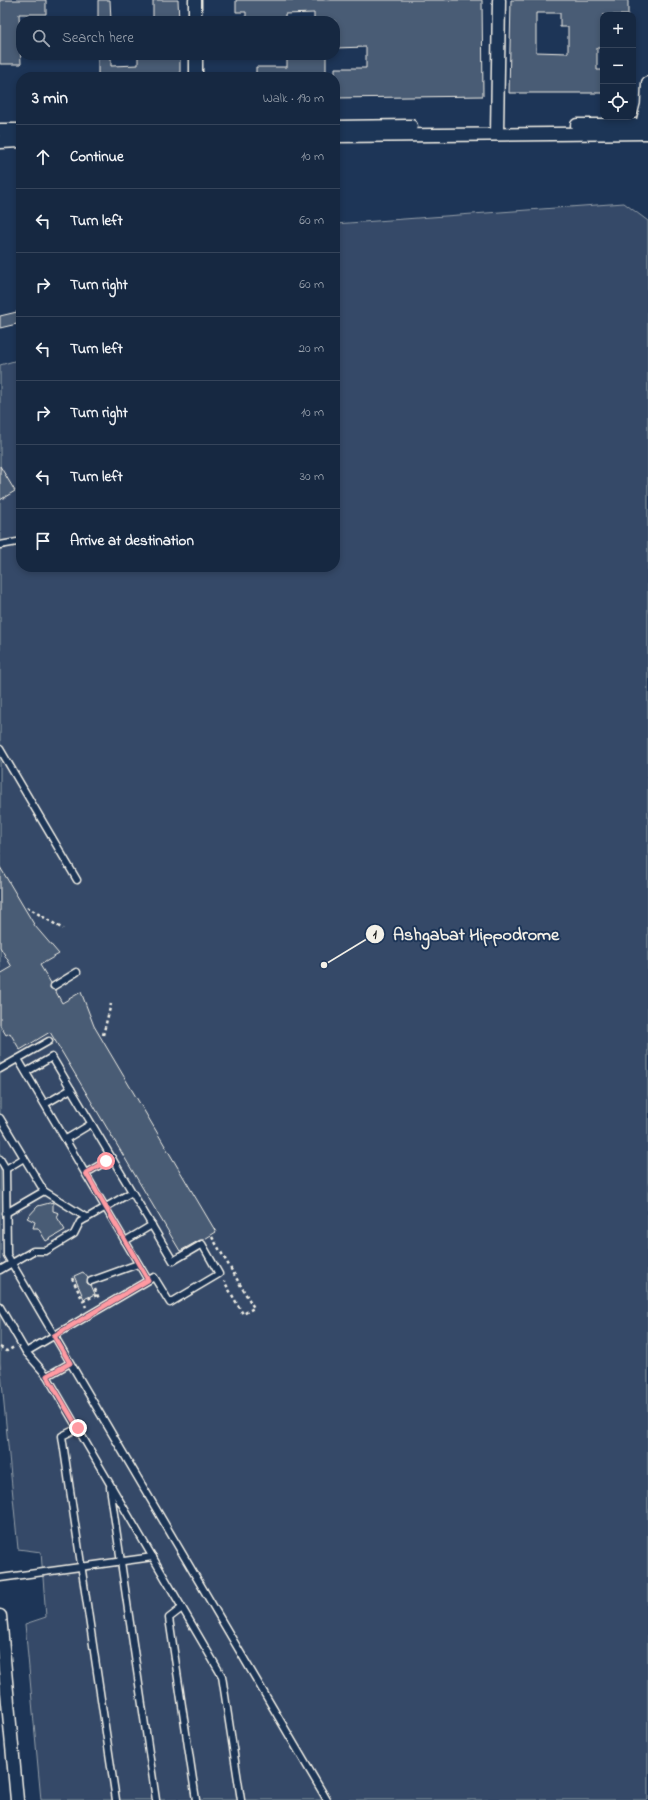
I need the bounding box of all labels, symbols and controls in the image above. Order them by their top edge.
map controls [600,12,636,120]
button: + [600,12,636,48]
search box [16,16,340,60]
icon: search [30,27,52,49]
text: Search here [62,27,134,49]
button: − [600,48,636,84]
button: locate [600,84,636,120]
text: 3 min [32,86,68,111]
text: Walk · 190 m [263,89,324,108]
icon: ahead [32,146,54,168]
text: Continue [70,146,124,168]
text: 10 m [301,147,324,166]
icon: left [32,210,54,232]
text: Turn left [70,210,123,232]
text: 60 m [299,211,324,230]
icon: right [32,274,54,296]
text: Turn right [70,274,128,296]
text: 60 m [299,275,324,294]
icon: left [32,338,54,360]
text: Turn left [70,338,123,360]
text: 20 m [299,339,324,358]
icon: right [32,402,54,424]
text: Turn right [70,402,128,424]
text: 10 m [301,403,324,422]
icon: left [32,466,54,488]
text: Turn left [70,466,123,488]
text: 30 m [300,467,324,486]
icon: arrive [32,530,54,552]
text: Arrive at destination [70,530,194,552]
callout: Ashgabat Hippodrome [365,919,567,949]
text: Ashgabat Hippodrome [393,923,560,950]
text: 1 [373,926,377,944]
route start [97,1152,115,1170]
route end [69,1419,87,1437]

